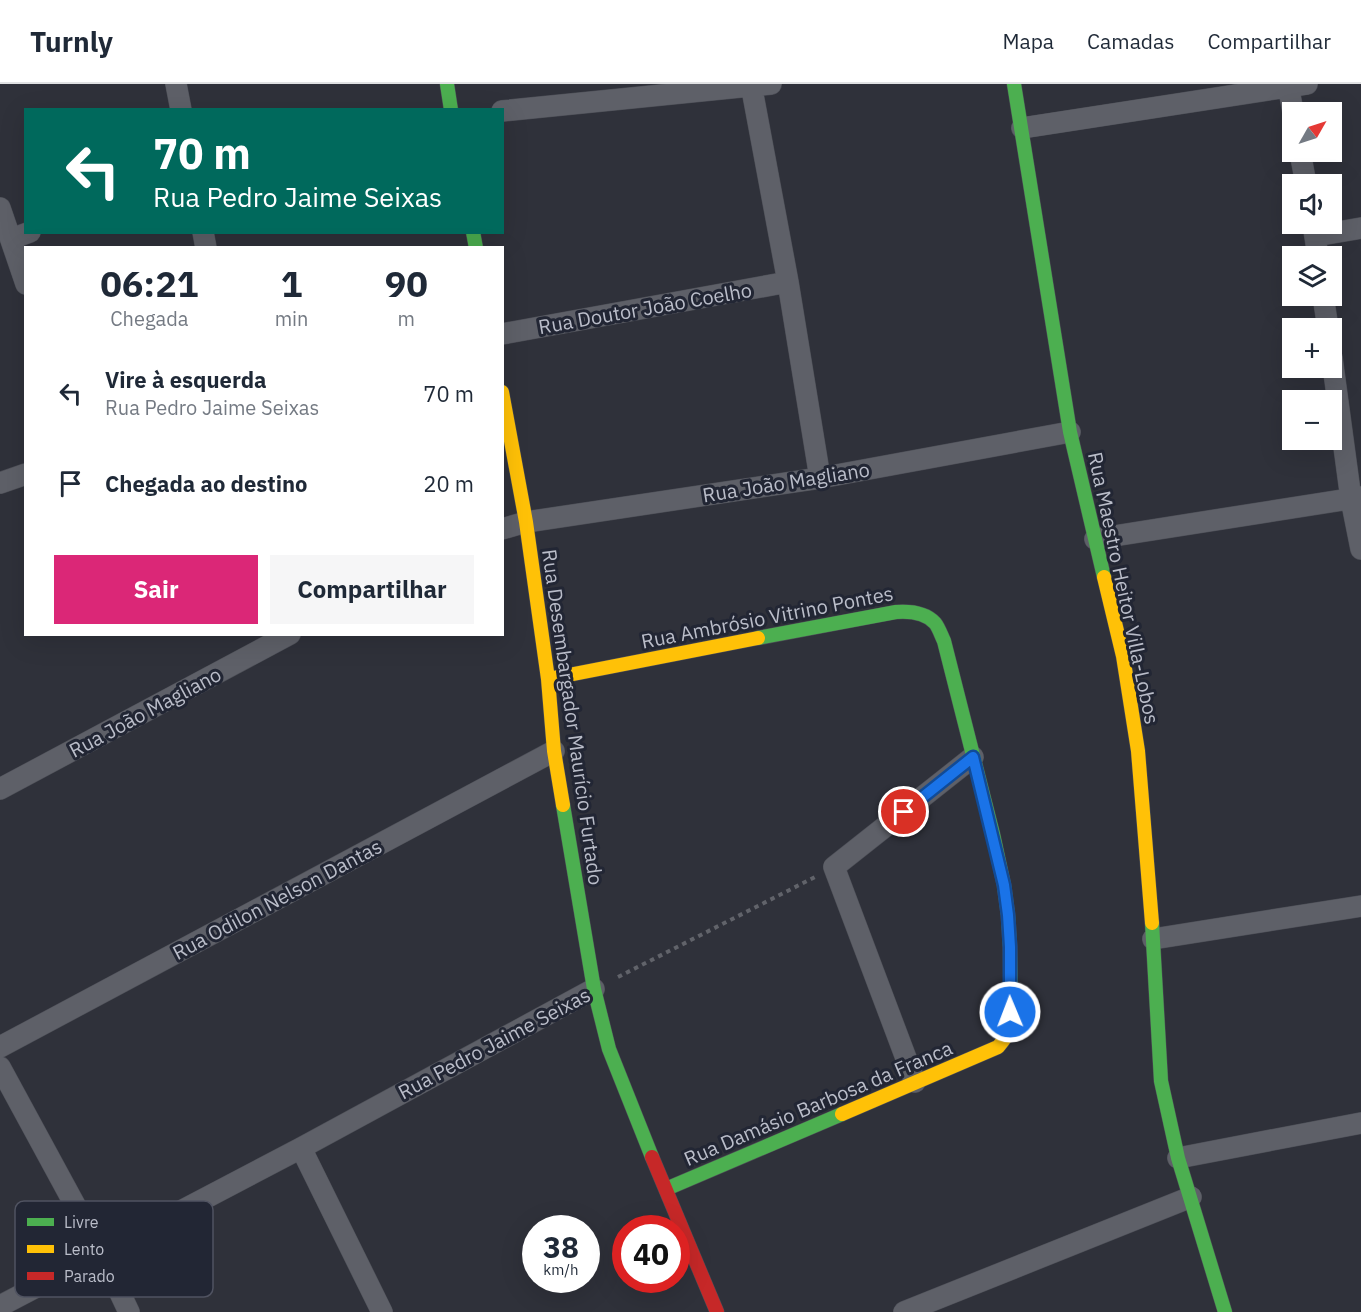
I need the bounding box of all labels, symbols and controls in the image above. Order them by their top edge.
text: Turnly [30,23,113,60]
text: Mapa [1002,27,1054,55]
text: Camadas [1087,27,1174,55]
text: Compartilhar [1207,27,1331,55]
north arrow [1282,102,1342,162]
map controls [1282,102,1342,450]
text: 70 m [153,126,251,181]
icon: left [54,132,132,210]
button: sound [1282,174,1342,234]
text: Rua Pedro Jaime Seixas [153,179,442,214]
button: layers [1282,246,1342,306]
text: 06:21 [100,260,198,307]
text: 1 [281,260,302,307]
text: 90 [385,260,428,307]
street label: Rua Doutor João Coelho [536,276,754,340]
text: Chegada [110,305,188,332]
text: min [275,305,308,332]
text: m [397,305,415,332]
button: + [1282,318,1342,378]
text: Vire à esquerda [105,365,267,394]
icon: left [54,377,87,410]
text: 70 m [423,379,474,408]
button: − [1282,390,1342,450]
text: Rua Pedro Jaime Seixas [105,394,319,421]
street label: Rua Maestro Heitor Villa-Lobos [1082,449,1166,727]
street label: Rua João Magliano [701,455,871,509]
icon: arrive [54,467,87,500]
text: Chegada ao destino [105,469,308,498]
text: 20 m [423,469,474,498]
street label: Rua Desembargador Maurício Furtado [536,547,610,887]
button: Sair [54,555,258,624]
button: Compartilhar [270,555,474,624]
street label: Rua Ambrósio Vitrino Pontes [639,579,895,655]
street label: Rua João Magliano [64,660,226,764]
pin [878,786,929,837]
icon: arrive [887,795,920,828]
street label: Rua Odilon Nelson Dantas [168,832,386,966]
position arrow [978,980,1042,1044]
street label: Rua Pedro Jaime Seixas [393,981,595,1105]
street label: Rua Damásio Barbosa da Franca [680,1034,957,1172]
legend [15,1201,213,1297]
text: Livre [64,1212,99,1232]
speed limit sign: 40 [612,1215,690,1293]
text: 38 [543,1227,579,1266]
text: Lento [64,1239,104,1259]
text: km/h [543,1260,579,1279]
text: Parado [64,1266,115,1286]

